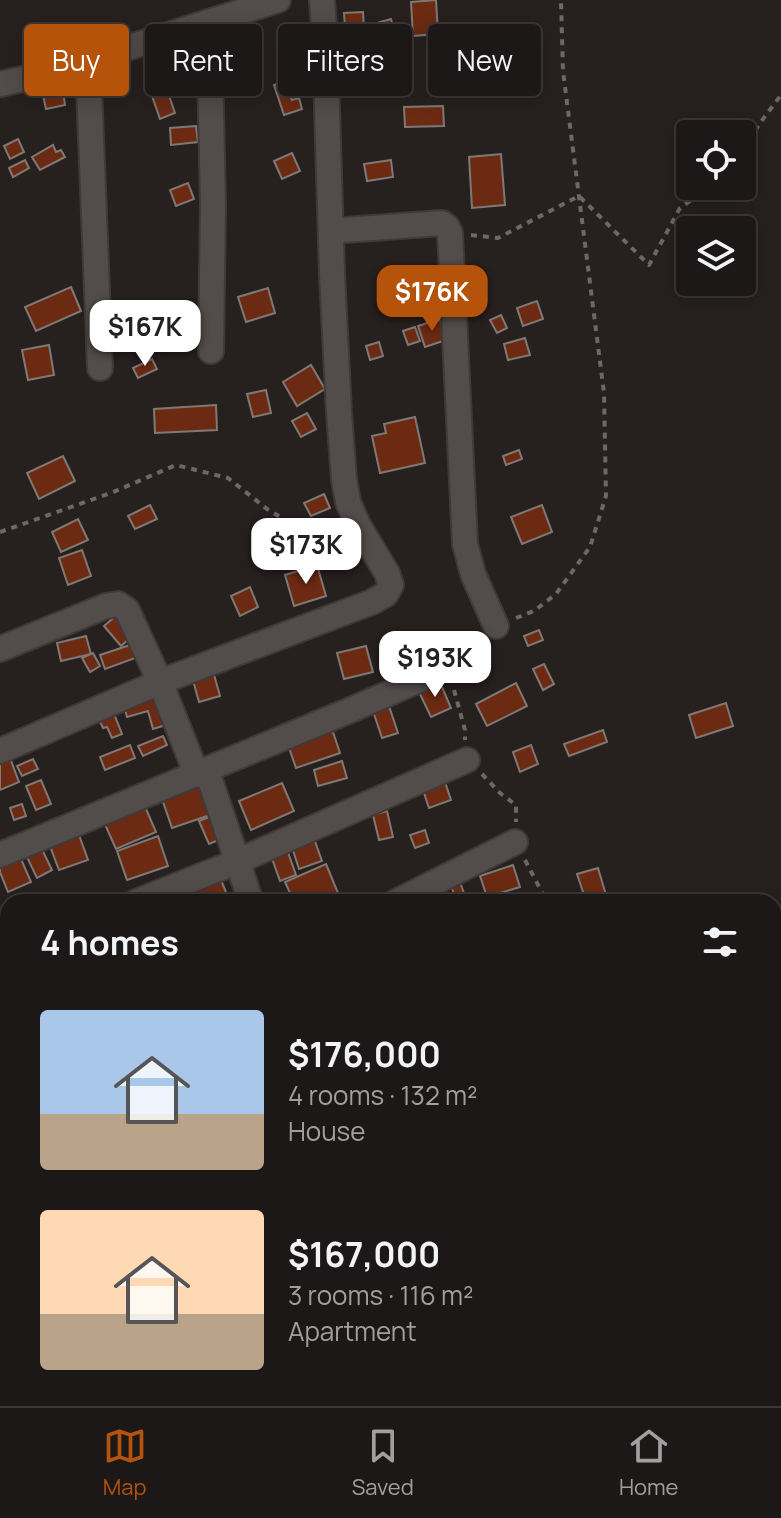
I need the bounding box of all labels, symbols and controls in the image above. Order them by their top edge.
chip: Buy [24,24,129,96]
chip: Rent [145,24,262,96]
chip: Filters [278,24,412,96]
chip: New [428,24,541,96]
map controls [676,120,756,296]
button: locate [676,120,756,200]
button: layers [676,216,756,296]
pin: $176K [376,265,488,333]
text: $176K [395,273,469,309]
pin: $167K [89,300,201,368]
text: $167K [108,308,182,344]
pin: $173K [250,518,362,586]
text: $173K [269,526,343,562]
pin: $193K [379,631,491,699]
text: $193K [397,639,473,675]
text: 4 homes [40,919,179,965]
icon: filters [698,920,742,964]
text: $176,000 [288,1031,441,1077]
icon: home [104,1042,200,1138]
text: 4 rooms · 132 m² [288,1077,477,1113]
text: House [288,1113,365,1149]
text: $167,000 [288,1231,440,1277]
icon: home [104,1242,200,1338]
text: 3 rooms · 116 m² [288,1277,474,1313]
text: Apartment [288,1313,417,1349]
tab: Map [103,1424,147,1502]
tab: Saved [352,1424,414,1502]
tab: Home [619,1424,678,1502]

